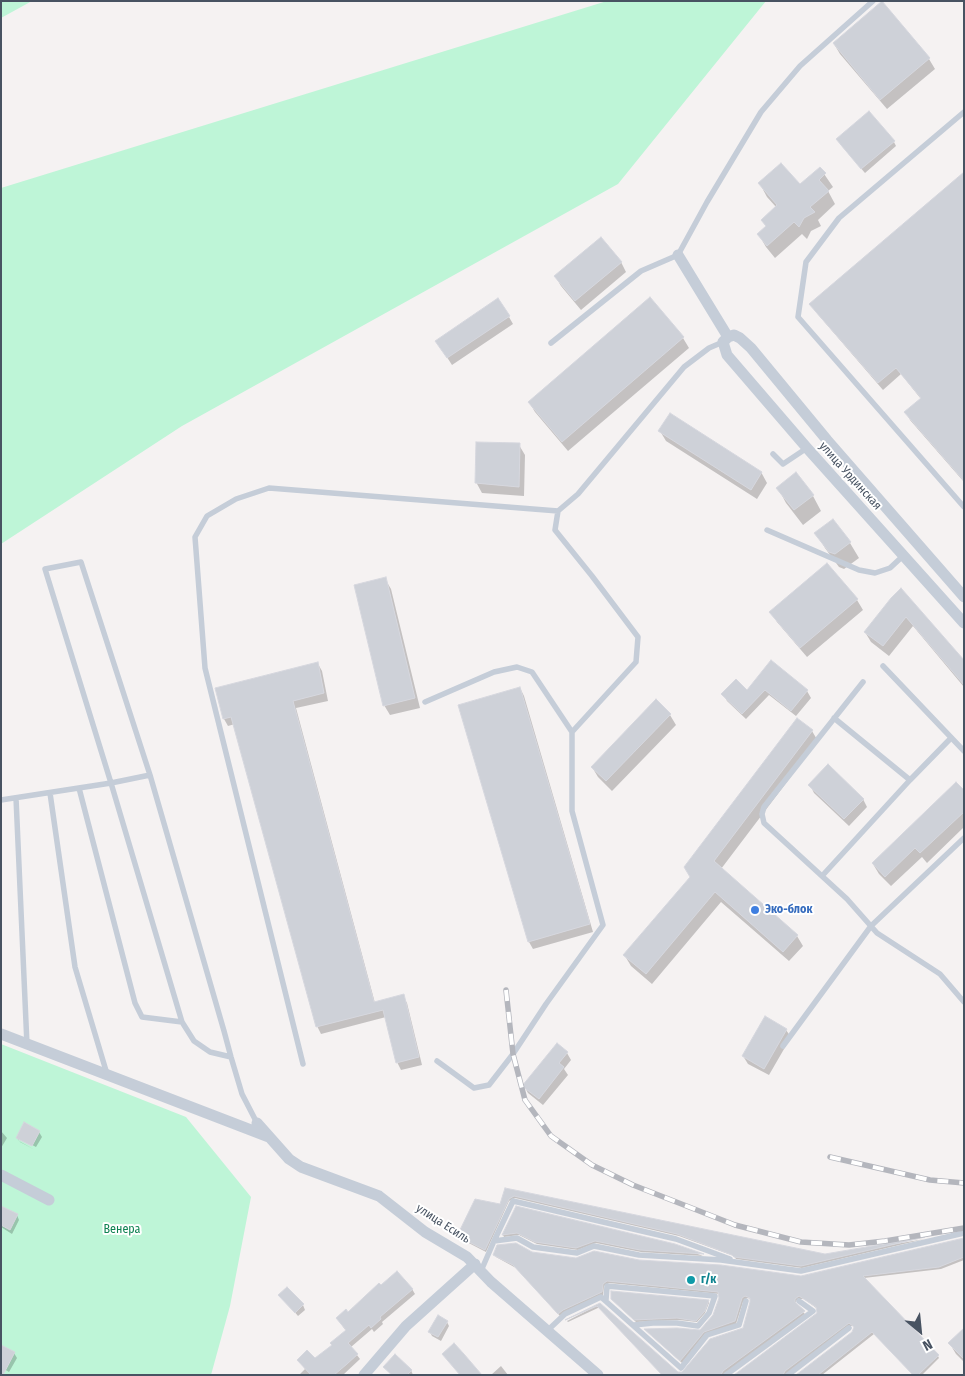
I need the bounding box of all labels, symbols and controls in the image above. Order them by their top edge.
street label: улица Урдинская [816,439,884,513]
place label: Эко-блок [765,903,812,917]
marker: Эко-блок [749,904,761,916]
street label: улица Есиль [413,1201,473,1247]
park label: Венера [104,1223,140,1237]
place label: г/к [701,1273,716,1287]
marker: г/к [685,1274,697,1286]
north arrow [895,1306,945,1356]
text: N [920,1335,935,1354]

